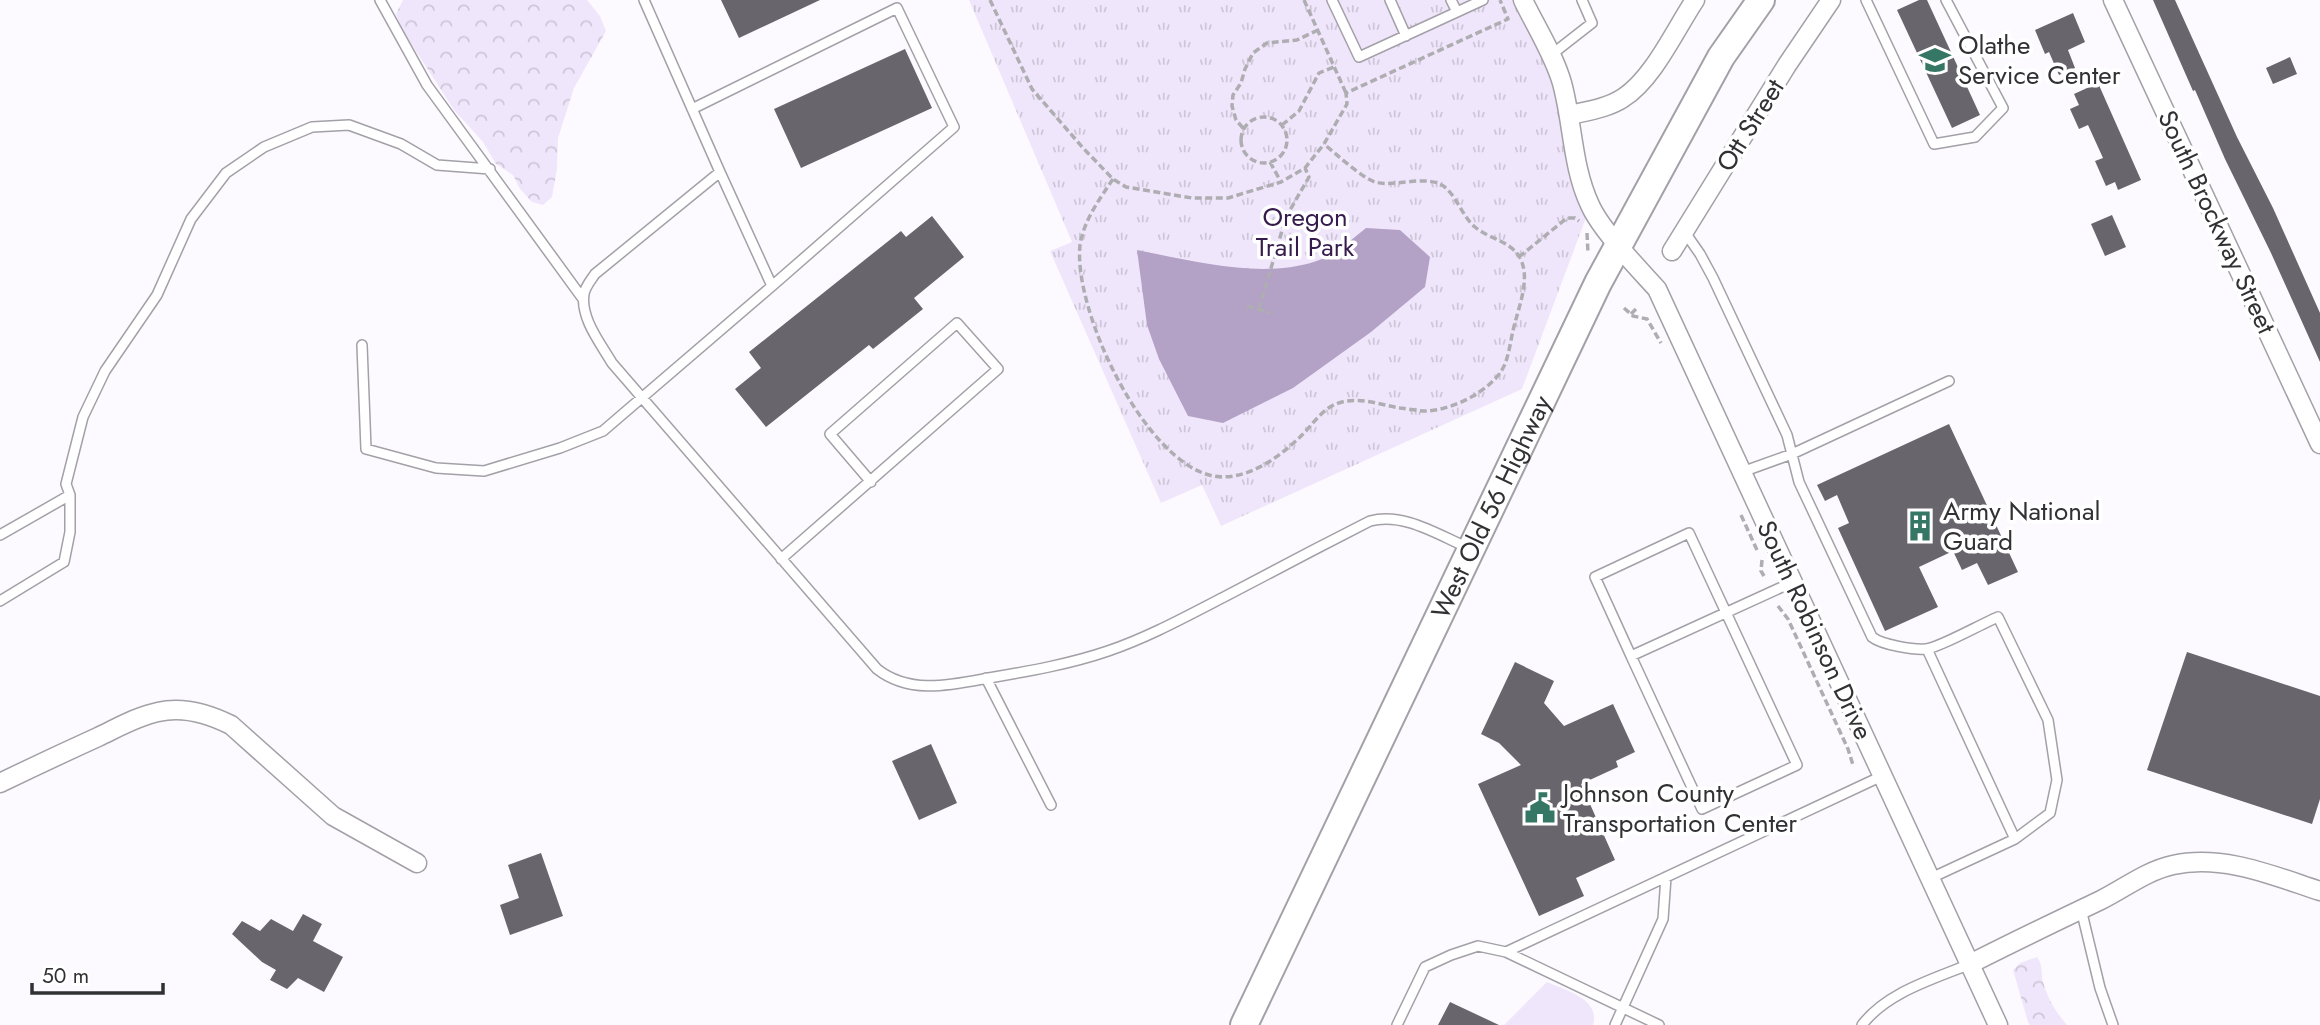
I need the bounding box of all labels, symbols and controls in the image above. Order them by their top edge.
place label: Olathe Service Center [1958,26,2121,94]
school or university icon: Olathe Service Center [1918,43,1952,77]
street label: Ott Street [1707,71,1794,179]
street label: South Brockway Street [2149,104,2286,341]
park label: Oregon Trail Park [1256,198,1355,266]
street label: West Old 56 Highway [1422,388,1561,625]
place label: Army National Guard [1943,492,2100,560]
building icon: Army National Guard [1903,509,1937,543]
street label: South Robinson Drive [1748,514,1882,746]
place label: Johnson County Transportation Center [1560,774,1797,842]
public building icon: Johnson County Transportation Center [1523,791,1557,825]
scale bar [32,951,163,995]
text: 50 m [42,961,89,991]

